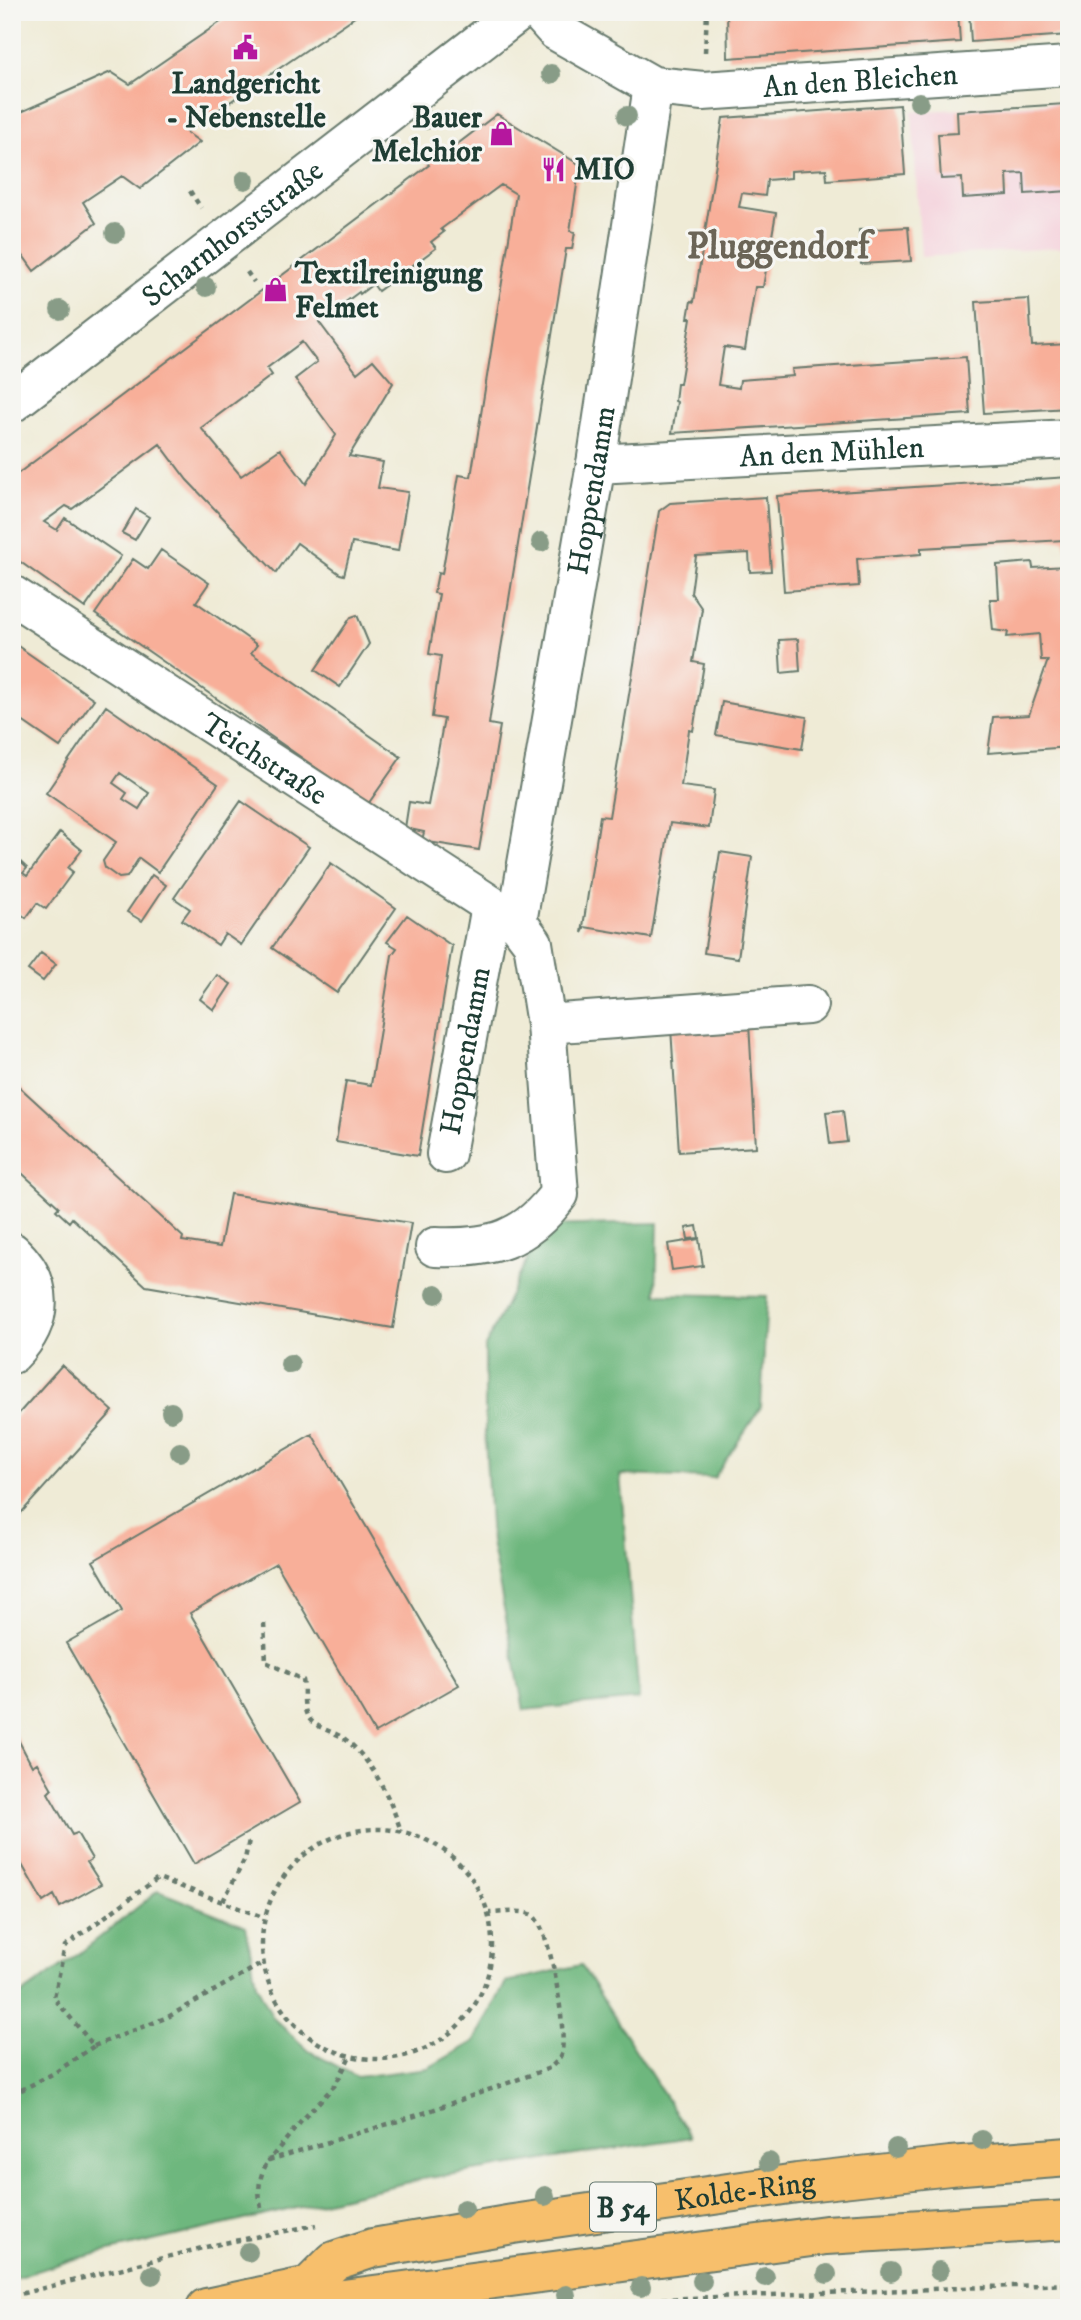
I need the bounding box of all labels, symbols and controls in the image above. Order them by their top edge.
public building icon: Landgericht - Nebenstelle [232,34,260,62]
street label: An den Bleichen [762,57,960,107]
place label: Landgericht - Nebenstelle [166,66,326,137]
place label: Bauer Melchior [372,100,483,171]
shop icon: Bauer Melchior [488,120,516,148]
place label: MIO [574,152,635,189]
street label: Scharnhorststraße [135,153,331,316]
restaurant icon: MIO [540,155,568,183]
district label: Pluggendorf [687,224,876,271]
place label: Textilreinigung Felmet [294,256,484,327]
shop icon: Textilreinigung Felmet [261,276,289,304]
street label: Hoppendamm [560,404,624,578]
street label: An den Mühlen [738,430,925,476]
street label: Teichstraße [194,706,334,814]
street label: Hoppendamm [433,964,500,1138]
street label: Kolde-Ring [672,2164,818,2220]
road number: B 54 [590,2182,656,2232]

